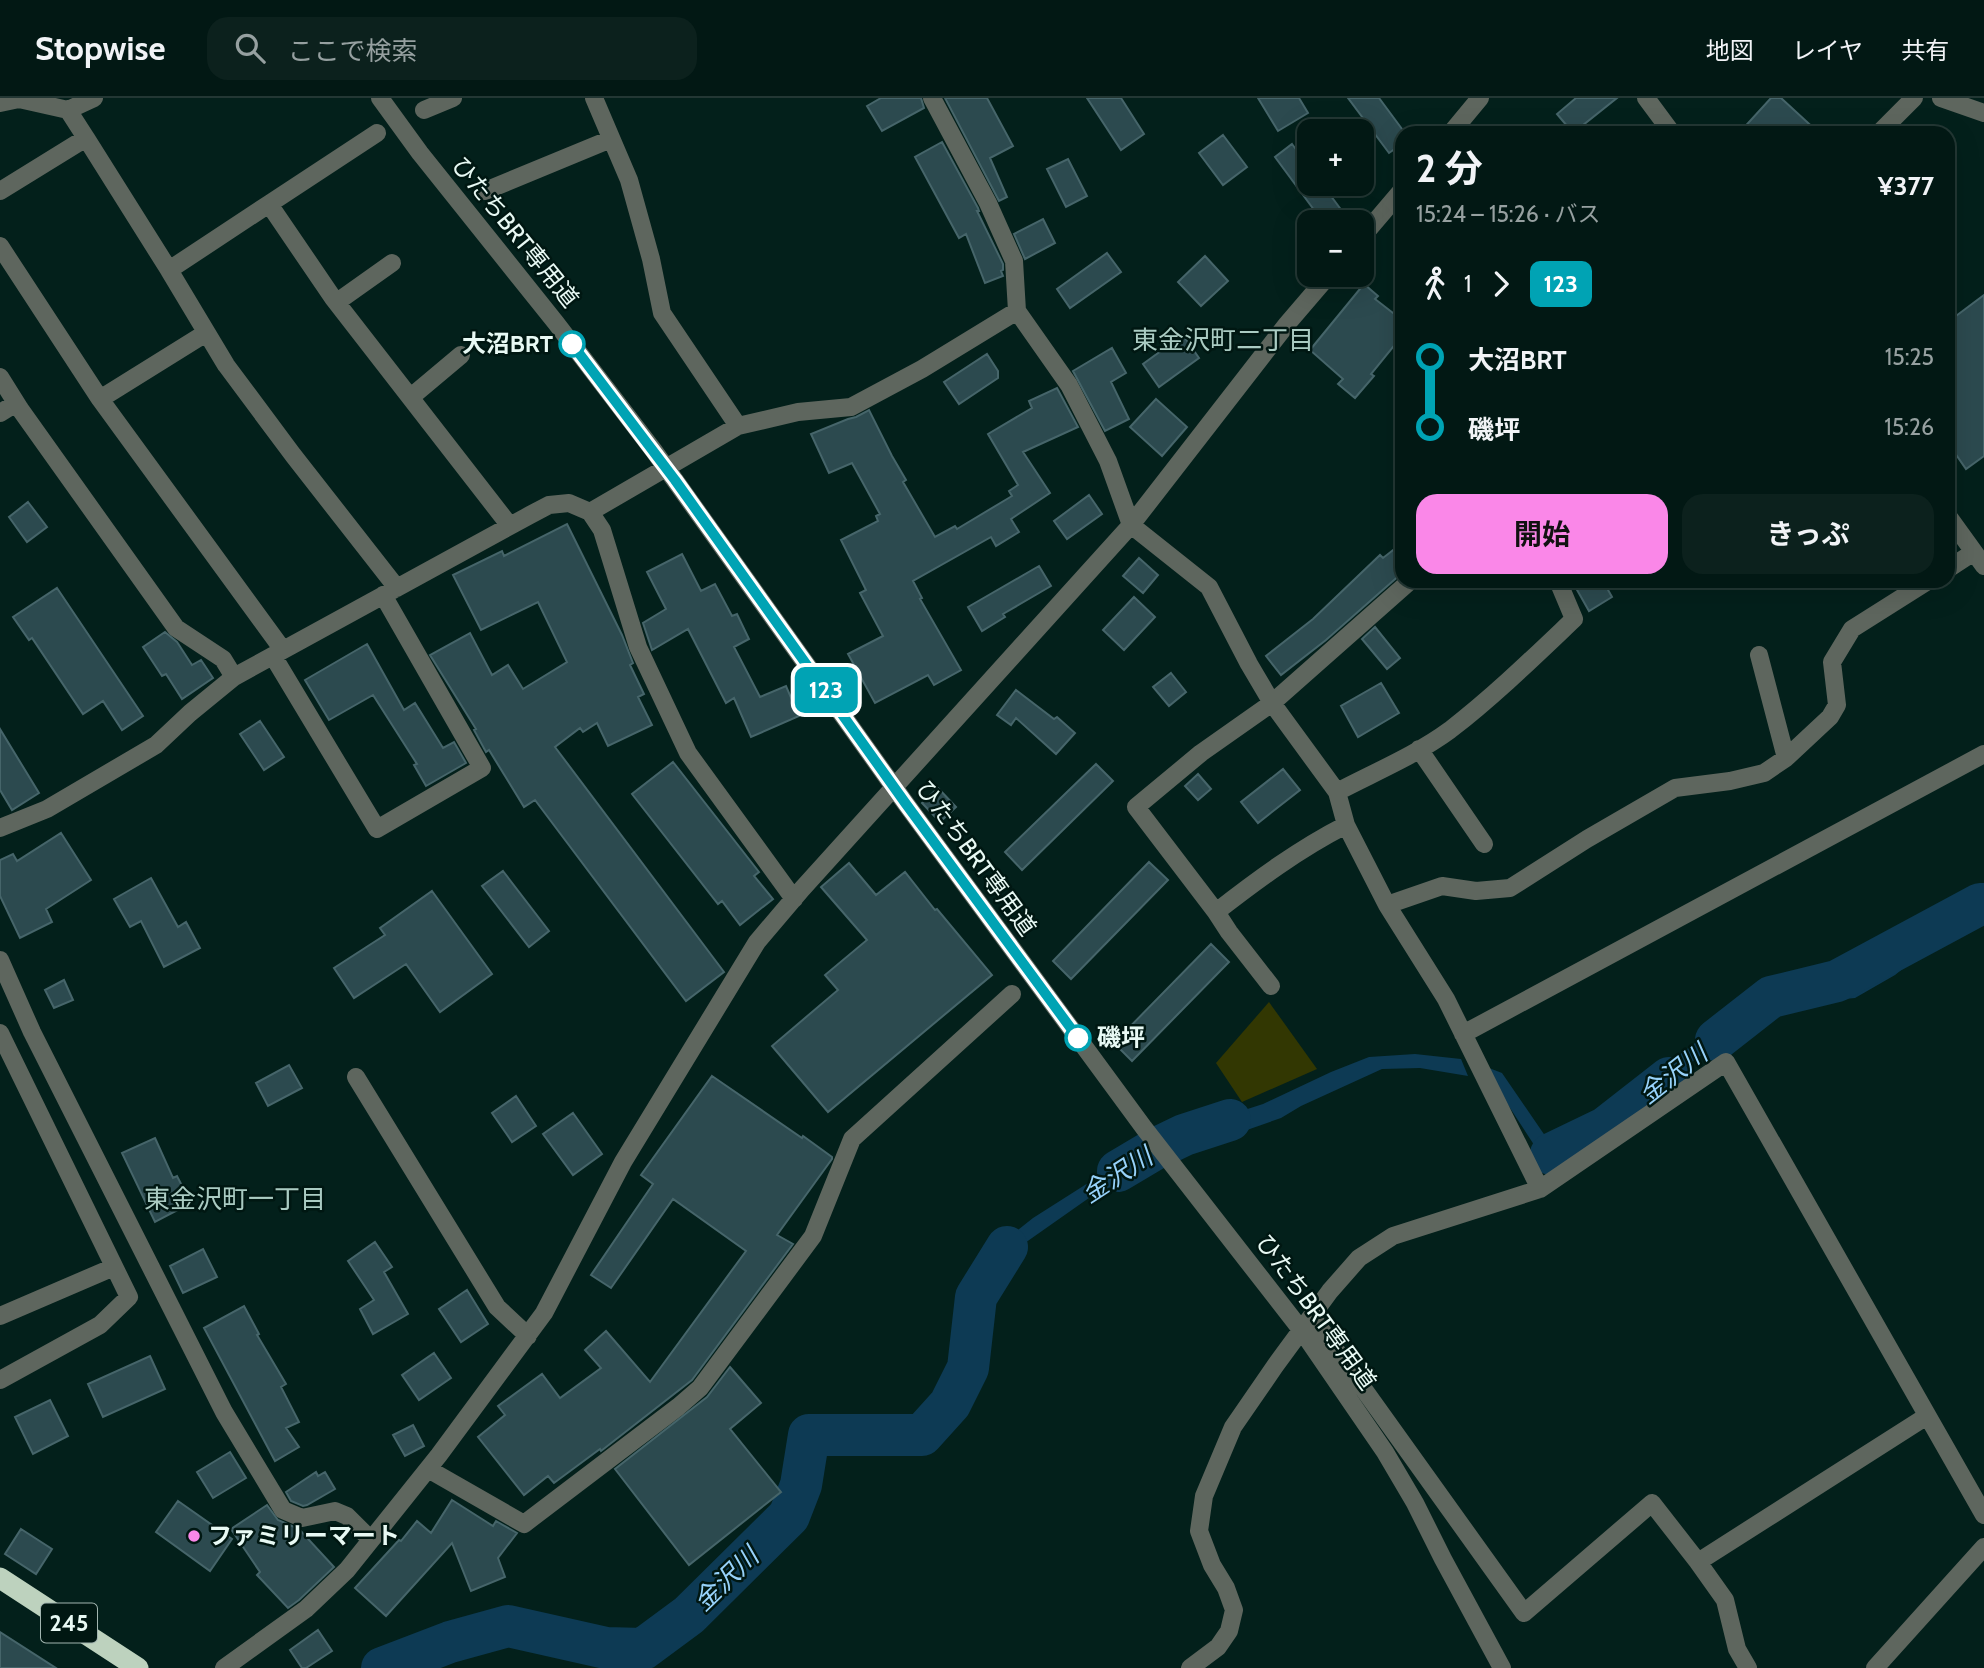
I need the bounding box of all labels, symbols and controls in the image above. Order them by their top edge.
search box [207,17,697,80]
text: Stopwise [35,28,165,68]
icon: search [231,29,269,67]
text: ここで検索 [287,35,417,67]
text: 地図 [1706,36,1754,65]
text: レイヤ [1792,36,1863,65]
text: 共有 [1901,36,1949,65]
map controls [1297,119,1374,287]
button: + [1297,119,1374,196]
text: 2 分 [1416,145,1483,192]
street label: ひたちBRT専用道 [446,151,585,313]
text: ¥377 [1878,170,1934,202]
text: 15:24 – 15:26 · バス [1416,200,1601,228]
button: − [1297,210,1374,287]
icon: walk [1416,265,1454,303]
icon: forward [1482,265,1520,303]
text: 123 [1544,269,1578,298]
text: 1 [1464,270,1472,298]
district label: 東金沢町二丁目 [1132,324,1314,356]
place label: 大沼BRT [462,329,553,358]
marker: 大沼BRT [559,331,585,357]
text: 15:25 [1885,343,1934,371]
text: 大沼BRT [1468,344,1567,376]
text: 15:26 [1884,413,1934,441]
text: 磯坪 [1468,414,1520,446]
button: 開始 [1416,494,1668,574]
button: きっぷ [1682,494,1934,574]
line badge: 123 [786,667,866,713]
text: 123 [809,675,843,704]
street label: ひたちBRT専用道 [910,774,1043,941]
place label: 磯坪 [1097,1023,1145,1052]
marker: 磯坪 [1065,1025,1091,1051]
water label: 金沢川 [1632,1036,1716,1111]
water label: 金沢川 [1076,1139,1161,1210]
district label: 東金沢町一丁目 [144,1183,326,1215]
street label: ひたちBRT専用道 [1250,1228,1383,1395]
place label: ファミリーマート [208,1521,400,1550]
marker: ファミリーマート [186,1528,202,1544]
water label: 金沢川 [687,1538,767,1618]
road number: 245 [41,1604,97,1642]

